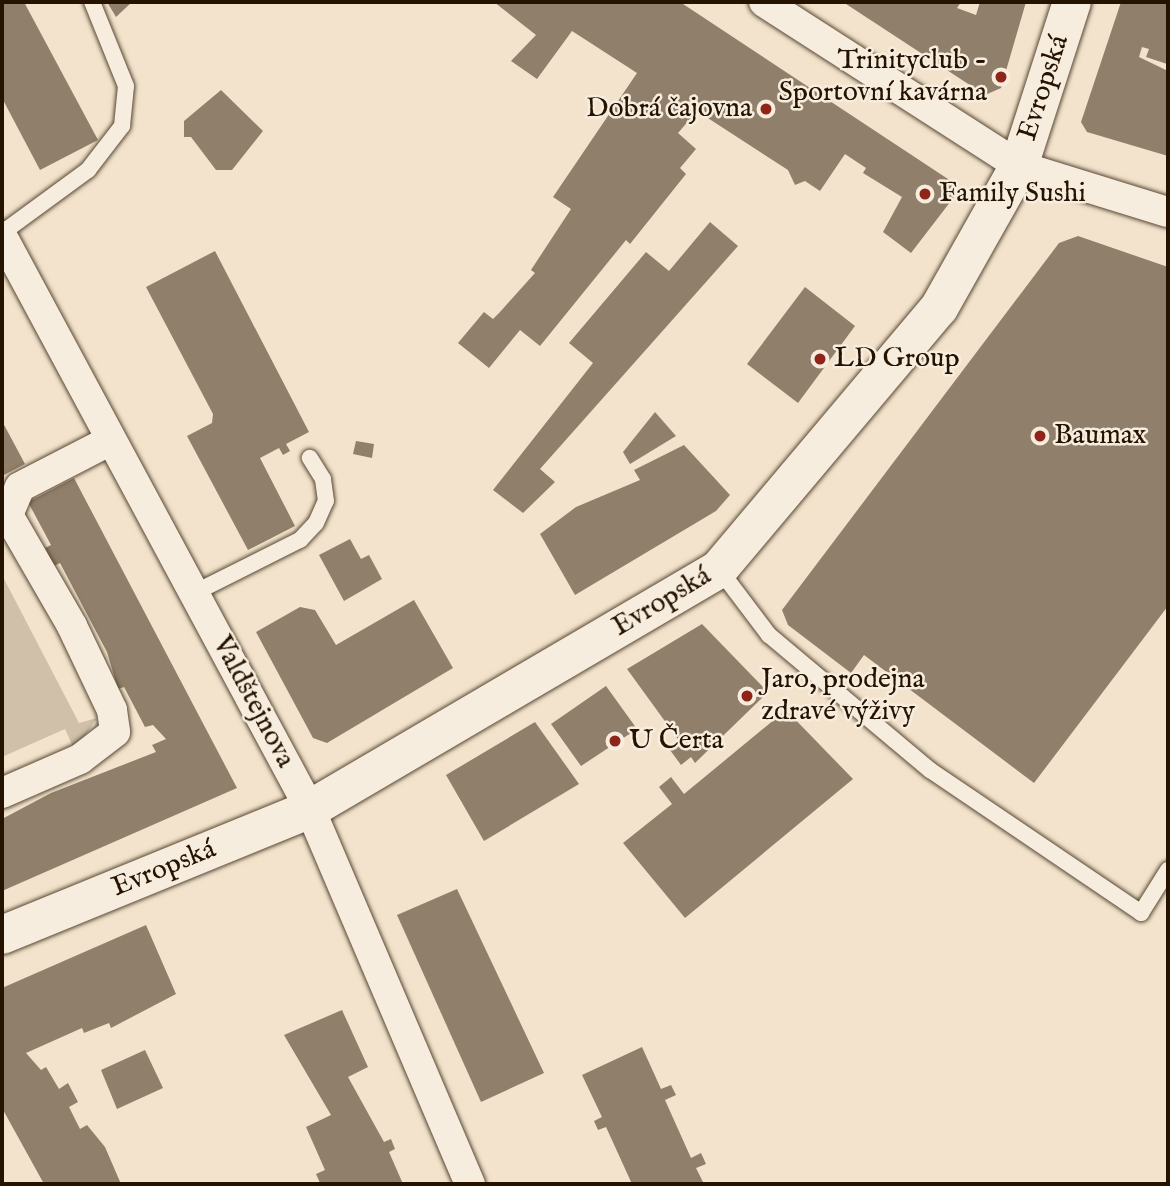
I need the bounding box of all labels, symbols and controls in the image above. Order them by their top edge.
street label: Evropská [1011,31,1077,145]
place label: Trinityclub - Sportovní kavárna [778,44,987,110]
marker: Trinityclub - Sportovní kavárna [993,69,1009,85]
place label: Dobrá čajovna [586,92,752,126]
marker: Dobrá čajovna [758,101,774,117]
place label: Family Sushi [939,177,1086,211]
marker: Family Sushi [917,186,933,202]
place label: LD Group [834,342,960,376]
marker: LD Group [812,351,828,367]
place label: Baumax [1054,419,1147,453]
marker: Baumax [1032,428,1048,444]
street label: Evropská [607,560,717,644]
street label: Valdštejnova [204,630,302,774]
place label: Jaro, prodejna zdravé výživy [761,663,925,729]
marker: Jaro, prodejna zdravé výživy [739,688,755,704]
place label: U Čerta [629,724,724,758]
marker: U Čerta [607,733,623,749]
street label: Evropská [107,833,221,905]

